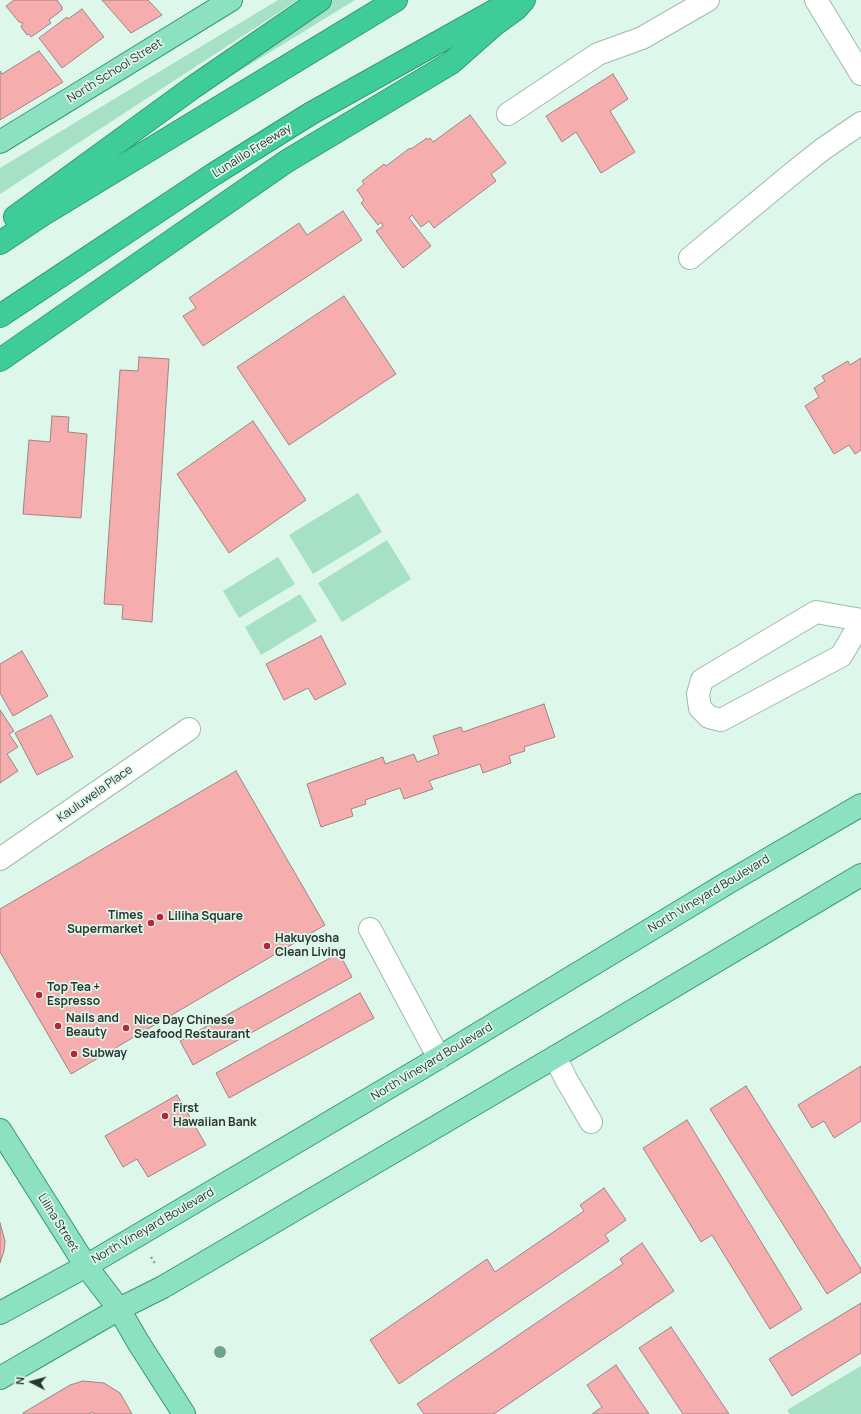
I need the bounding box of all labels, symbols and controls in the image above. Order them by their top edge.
street label: North School Street [65,36,165,106]
street label: Lunalilo Freeway [210,121,294,181]
street label: Kauluwela Place [54,763,136,825]
street label: North Vineyard Boulevard [646,852,772,936]
place label: Times Supermarket [67,909,143,937]
place label: Liliha Square [168,910,243,924]
marker: Liliha Square [155,912,165,922]
marker: Times Supermarket [146,918,156,928]
place label: Hakuyosha Clean Living [275,932,346,960]
marker: Hakuyosha Clean Living [262,941,272,951]
place label: Top Tea + Espresso [47,981,100,1009]
marker: Top Tea + Espresso [34,990,44,1000]
place label: Nails and Beauty [66,1012,119,1040]
place label: Nice Day Chinese Seafood Restaurant [134,1014,250,1042]
street label: North Vineyard Boulevard [369,1020,495,1104]
marker: Nails and Beauty [53,1021,63,1031]
marker: Nice Day Chinese Seafood Restaurant [121,1023,131,1033]
place label: Subway [82,1047,127,1061]
marker: Subway [69,1049,79,1059]
place label: First Hawaiian Bank [173,1102,257,1130]
marker: First Hawaiian Bank [160,1111,170,1121]
street label: North Vineyard Boulevard [89,1185,217,1267]
street label: Liliha Street [34,1191,82,1255]
north arrow [12,1362,52,1402]
text: N [12,1376,27,1385]

